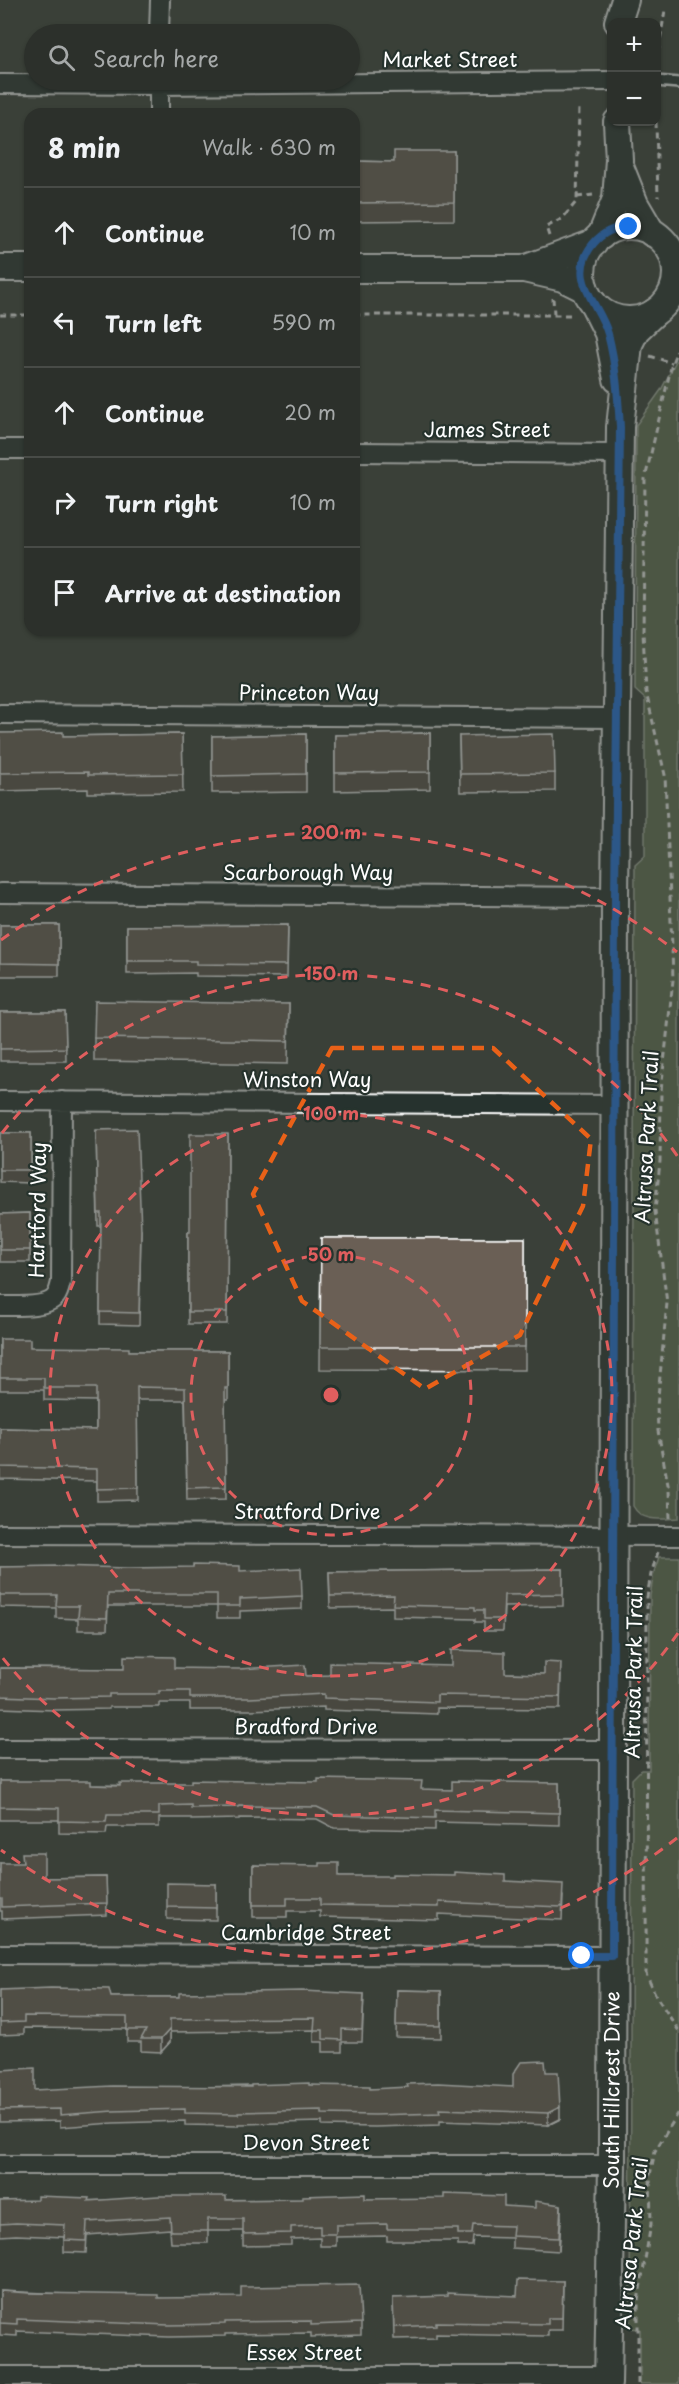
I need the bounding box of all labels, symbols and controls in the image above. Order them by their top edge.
map controls [607,18,661,126]
button: + [607,18,661,72]
search box [24,24,360,90]
icon: search [45,41,78,74]
text: Search here [93,41,219,74]
street label: Market Street [383,44,517,74]
button: − [607,72,661,126]
text: 8 min [48,128,121,167]
text: Walk · 630 m [202,132,336,162]
route end [615,213,641,239]
icon: ahead [48,216,81,249]
text: Continue [105,216,204,249]
text: 10 m [289,217,336,247]
icon: left [48,306,81,339]
text: Turn left [105,306,202,339]
text: 590 m [272,307,336,337]
icon: ahead [48,396,81,429]
text: Continue [105,396,204,429]
text: 20 m [284,397,336,427]
street label: James Street [424,414,550,444]
icon: right [48,486,81,519]
text: Turn right [105,486,218,519]
text: 10 m [289,487,336,517]
icon: arrive [48,576,81,609]
text: Arrive at destination [105,576,341,609]
street label: Princeton Way [239,677,379,707]
text: 200 m [301,818,361,845]
street label: Scarborough Way [223,857,393,887]
text: 150 m [304,959,358,986]
street label: Altrusa Park Trail [626,1050,666,1224]
street label: Winston Way [243,1064,371,1094]
text: 100 m [303,1099,359,1126]
street label: Hartford Way [21,1142,53,1278]
text: 50 m [308,1240,354,1267]
centre of rings [321,1385,341,1405]
street label: Stratford Drive [234,1496,380,1526]
street label: Altrusa Park Trail [616,1585,650,1759]
street label: Bradford Drive [234,1711,378,1741]
street label: Cambridge Street [221,1917,391,1947]
route start [568,1942,594,1968]
street label: South Hillcrest Drive [596,1991,626,2189]
street label: Devon Street [242,2127,370,2157]
street label: Altrusa Park Trail [607,2155,655,2331]
street label: Essex Street [246,2337,362,2367]

